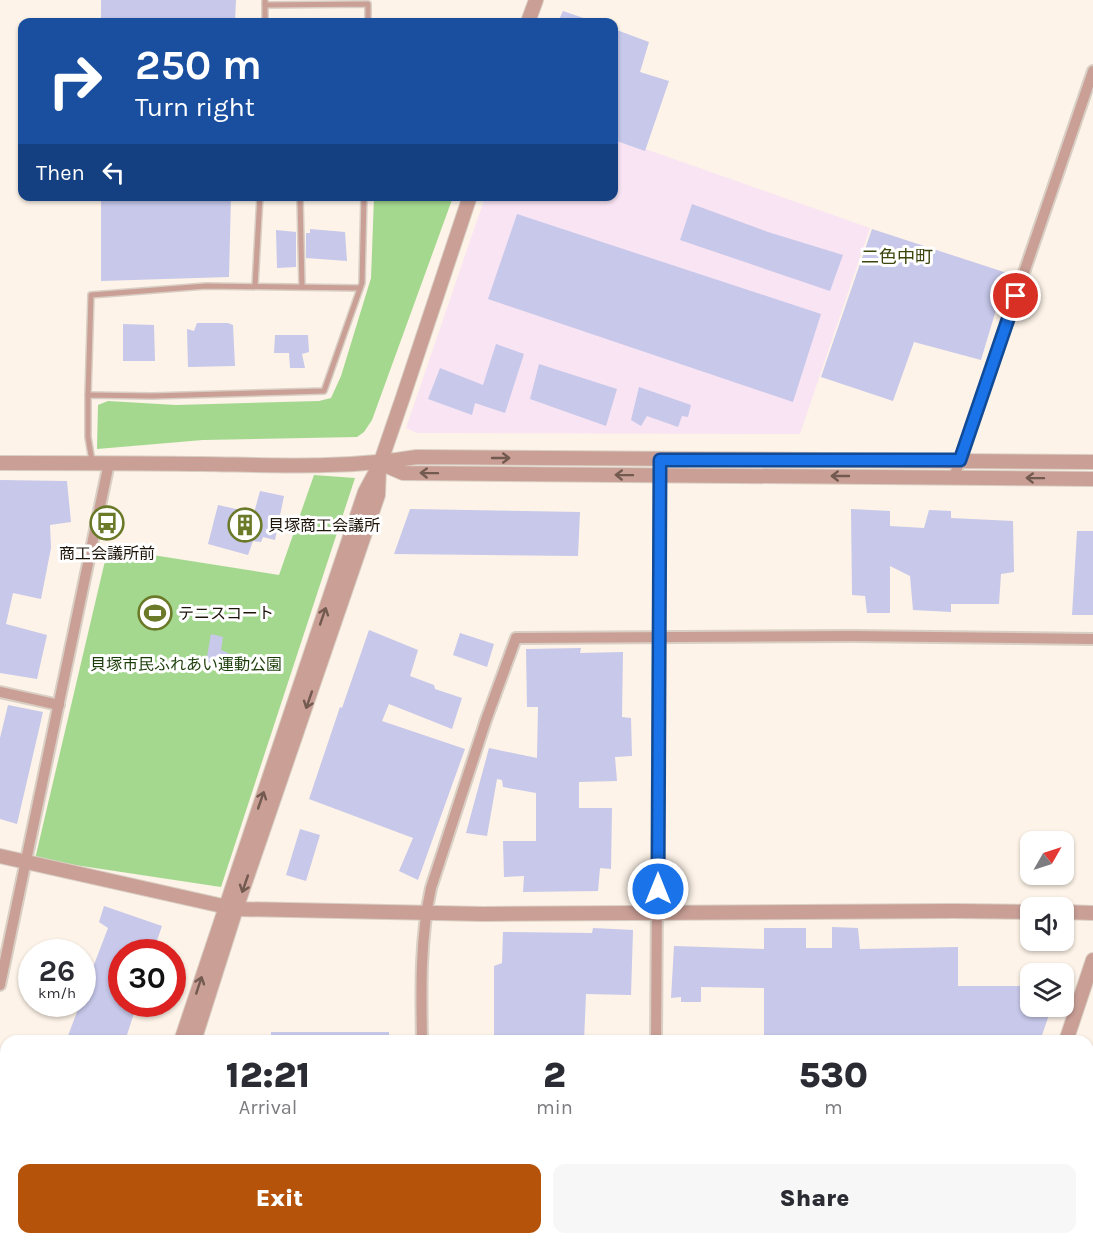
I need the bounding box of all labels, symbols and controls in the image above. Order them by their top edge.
text: 250 m [135,40,262,90]
icon: right [36,42,114,120]
text: Turn right [135,91,255,123]
icon: left [97,156,130,189]
text: Then [36,160,85,186]
district label: 二色中町 [861,246,933,268]
pin [990,270,1041,321]
icon: arrive [999,279,1032,312]
one-way arrow [490,452,510,464]
one-way arrow [419,467,439,479]
one-way arrow [614,469,634,481]
one-way arrow [830,470,850,482]
one-way arrow [1025,472,1045,484]
bus stop icon: 商工会議所前 [89,505,125,541]
building icon: 貝塚商工会議所 [227,507,263,543]
place label: 貝塚商工会議所 [268,516,380,535]
place label: 商工会議所前 [59,544,155,563]
sports icon: テニスコート [137,595,173,631]
place label: テニスコート [178,604,274,623]
one-way arrow [319,607,330,626]
park label: 貝塚市民ふれあい運動公園 [90,655,282,674]
one-way arrow [303,690,314,709]
one-way arrow [256,791,267,810]
north arrow [1020,831,1074,885]
map controls [1020,831,1074,1017]
position arrow [626,857,690,921]
one-way arrow [239,874,250,893]
button: sound [1020,897,1074,951]
speed limit sign: 30 [108,939,186,1017]
text: 26 [39,953,75,989]
button: layers [1020,963,1074,1017]
one-way arrow [194,976,205,995]
text: km/h [38,984,76,1002]
text: 12:21 [226,1054,310,1096]
text: 2 [543,1054,566,1096]
text: 530 [799,1054,868,1096]
text: Arrival [239,1096,297,1119]
text: min [536,1096,573,1119]
text: m [824,1096,843,1119]
button: Exit [18,1164,541,1233]
button: Share [553,1164,1076,1233]

